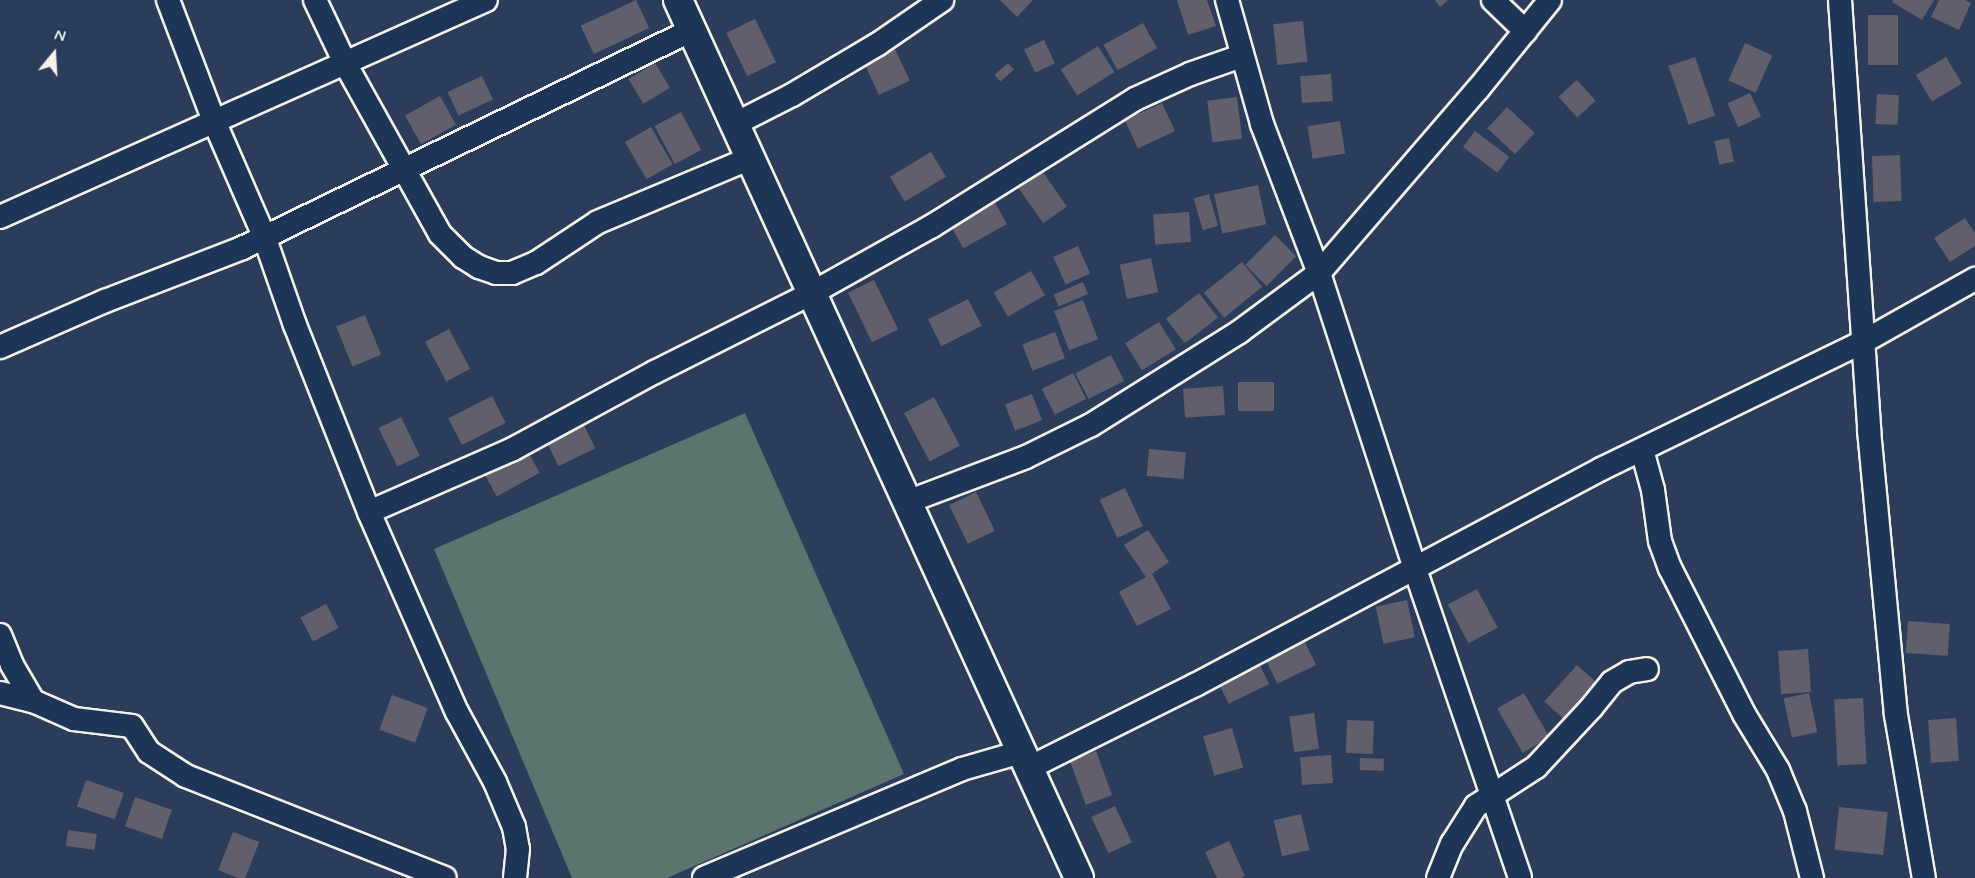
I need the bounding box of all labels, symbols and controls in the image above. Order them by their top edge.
north arrow [24,24,84,84]
text: N [51,25,68,48]

